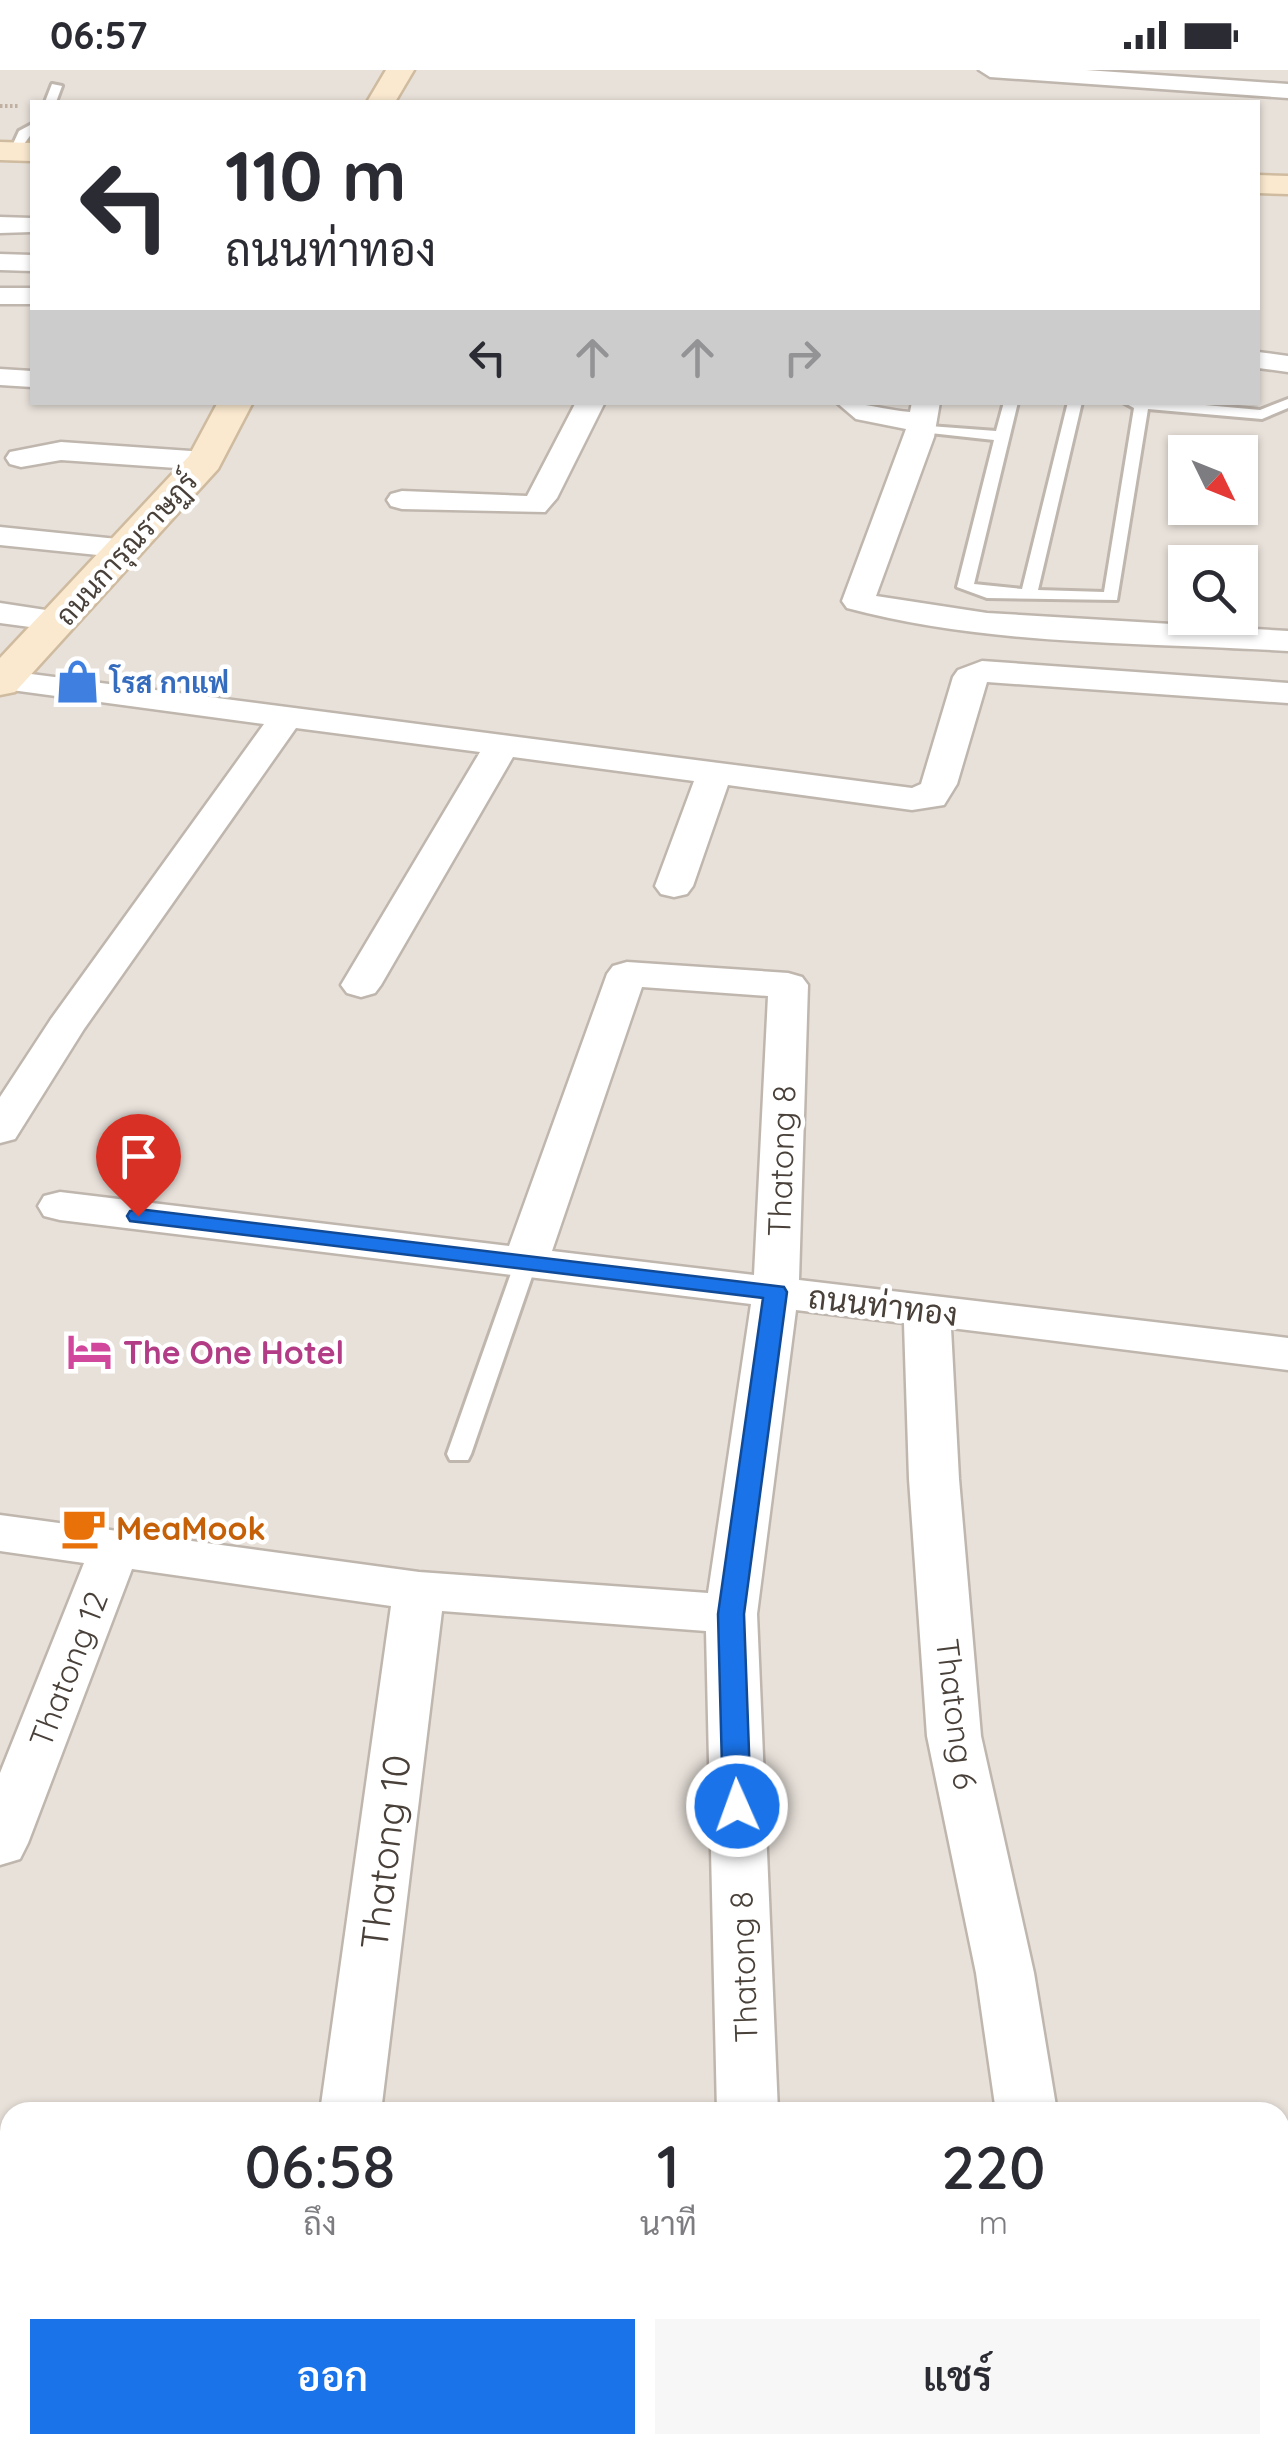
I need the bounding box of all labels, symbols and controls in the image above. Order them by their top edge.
text: 06:57 [50,11,147,59]
text: 110 m [225,131,407,219]
icon: left [60,140,190,270]
text: ถนนท่าทอง [225,221,436,277]
icon: left [460,330,515,385]
icon: ahead [565,330,620,385]
icon: ahead [670,330,725,385]
icon: right [775,330,830,385]
north arrow [1168,435,1258,525]
map controls [1168,435,1258,635]
street label: ถนนการุณราษฏร์ [47,463,207,634]
button: search [1168,545,1258,635]
shop icon: โรส กาแฟ [53,658,101,706]
place label: โรส กาแฟ [108,664,229,700]
street label: Thatong 8 [758,1085,804,1237]
pin [96,1114,181,1217]
icon: arrive [111,1129,166,1184]
street label: ถนนท่าทอง [806,1276,960,1334]
hotel icon: The One Hotel [66,1328,114,1376]
place label: The One Hotel [123,1332,344,1372]
cafe icon: MeaMook [59,1504,107,1552]
place label: MeaMook [116,1508,266,1548]
street label: Thatong 12 [20,1585,116,1753]
street label: Thatong 6 [928,1636,986,1792]
street label: Thatong 10 [349,1752,421,1952]
position arrow [685,1754,789,1858]
street label: Thatong 8 [720,1891,766,2043]
text: 06:58 [245,2128,395,2203]
text: 1 [657,2128,680,2203]
text: 220 [941,2129,1045,2204]
text: m [979,2202,1008,2242]
text: ถึง [303,2203,336,2243]
text: นาที [640,2203,697,2243]
button: ออก [30,2319,635,2434]
button: แชร์ [655,2319,1260,2434]

